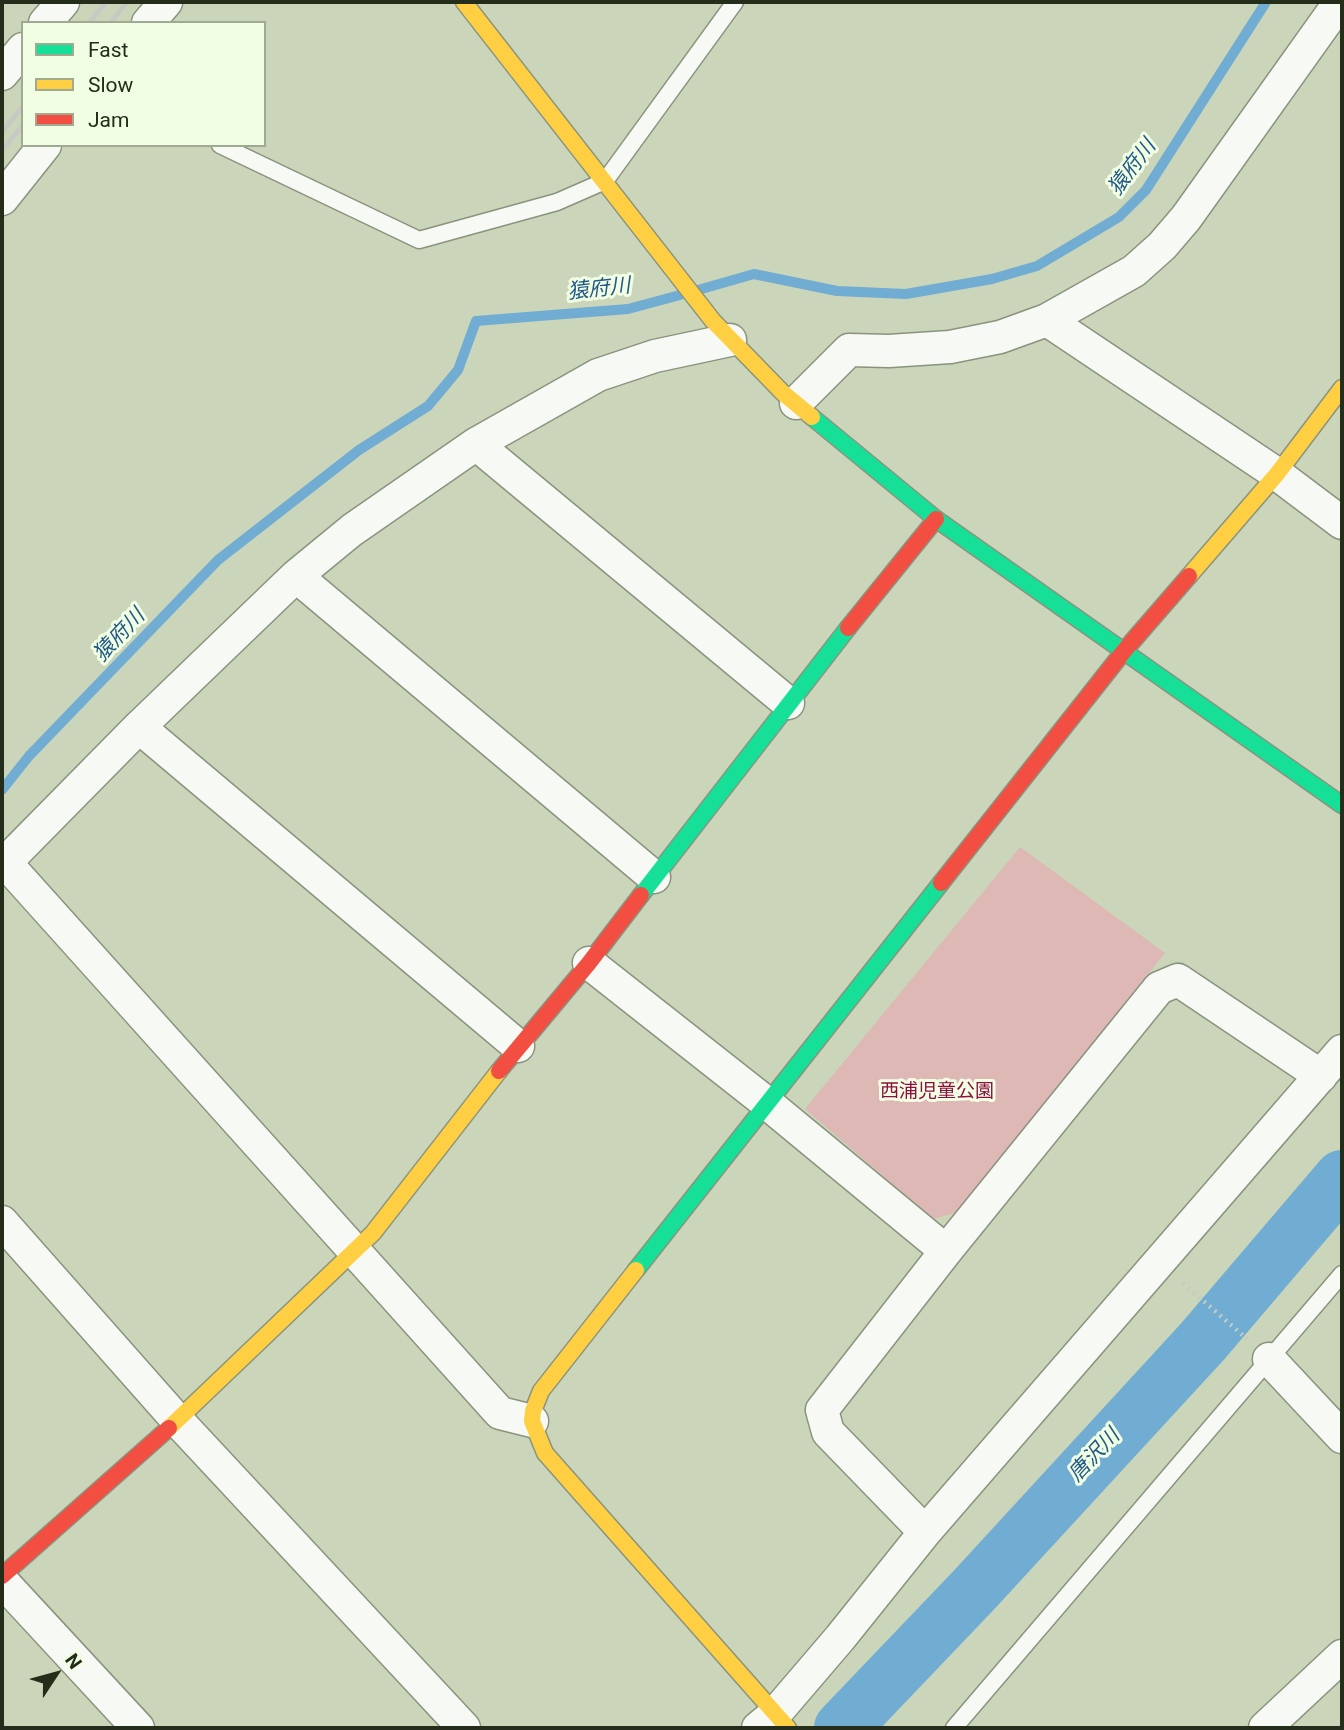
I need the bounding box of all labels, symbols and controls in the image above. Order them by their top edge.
legend [21,21,266,147]
text: Fast [88,38,128,62]
text: Slow [88,73,133,97]
text: Jam [88,108,129,132]
water label: 猿府川 [1104,135,1162,201]
water label: 猿府川 [566,274,632,306]
water label: 猿府川 [89,604,151,668]
park label: 西浦児童公園 [880,1081,994,1103]
water label: 唐沢川 [1064,1424,1126,1488]
north arrow [21,1639,91,1709]
text: N [60,1649,87,1674]

